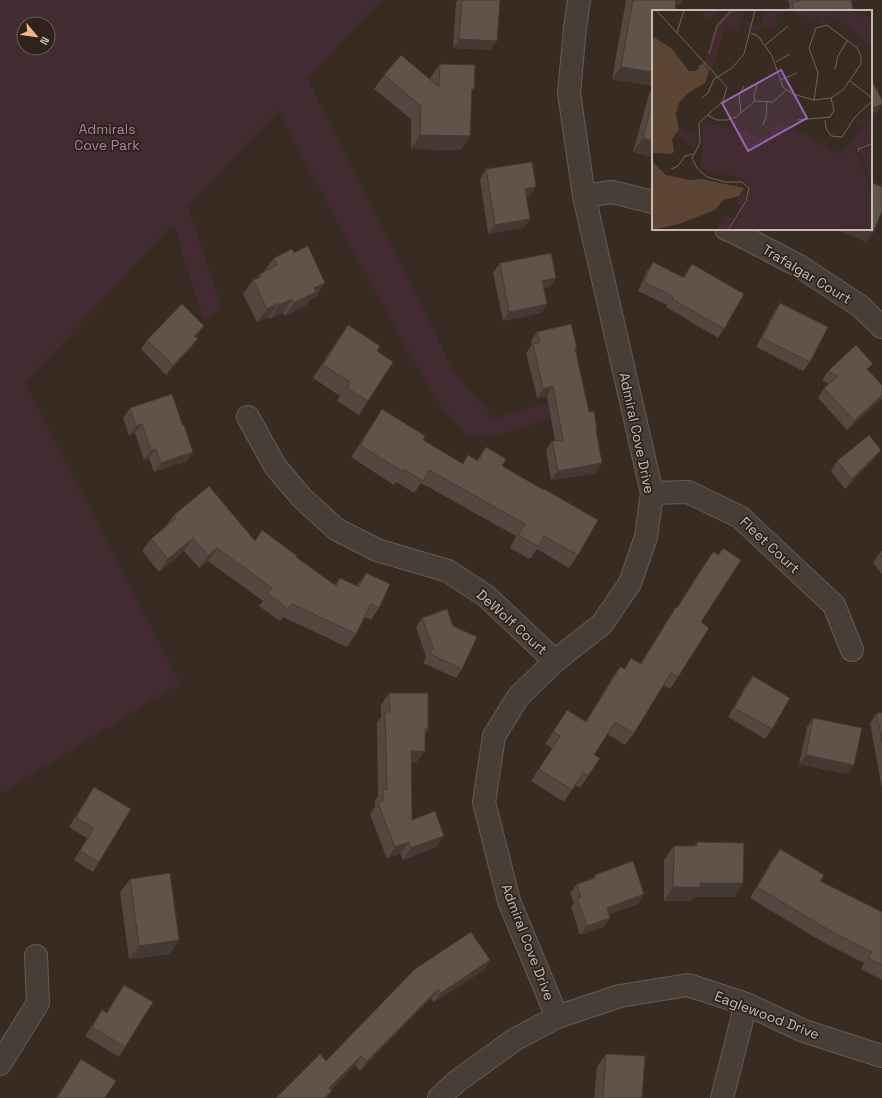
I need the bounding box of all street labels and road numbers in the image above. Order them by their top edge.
street label: Trafalgar Court [759,240,855,308]
street label: Admiral Cove Drive [615,371,659,495]
street label: Fleet Court [736,513,804,577]
street label: DeWolf Court [473,585,551,659]
street label: Admiral Cove Drive [497,881,559,1003]
street label: Eaglewood Drive [712,987,822,1043]

